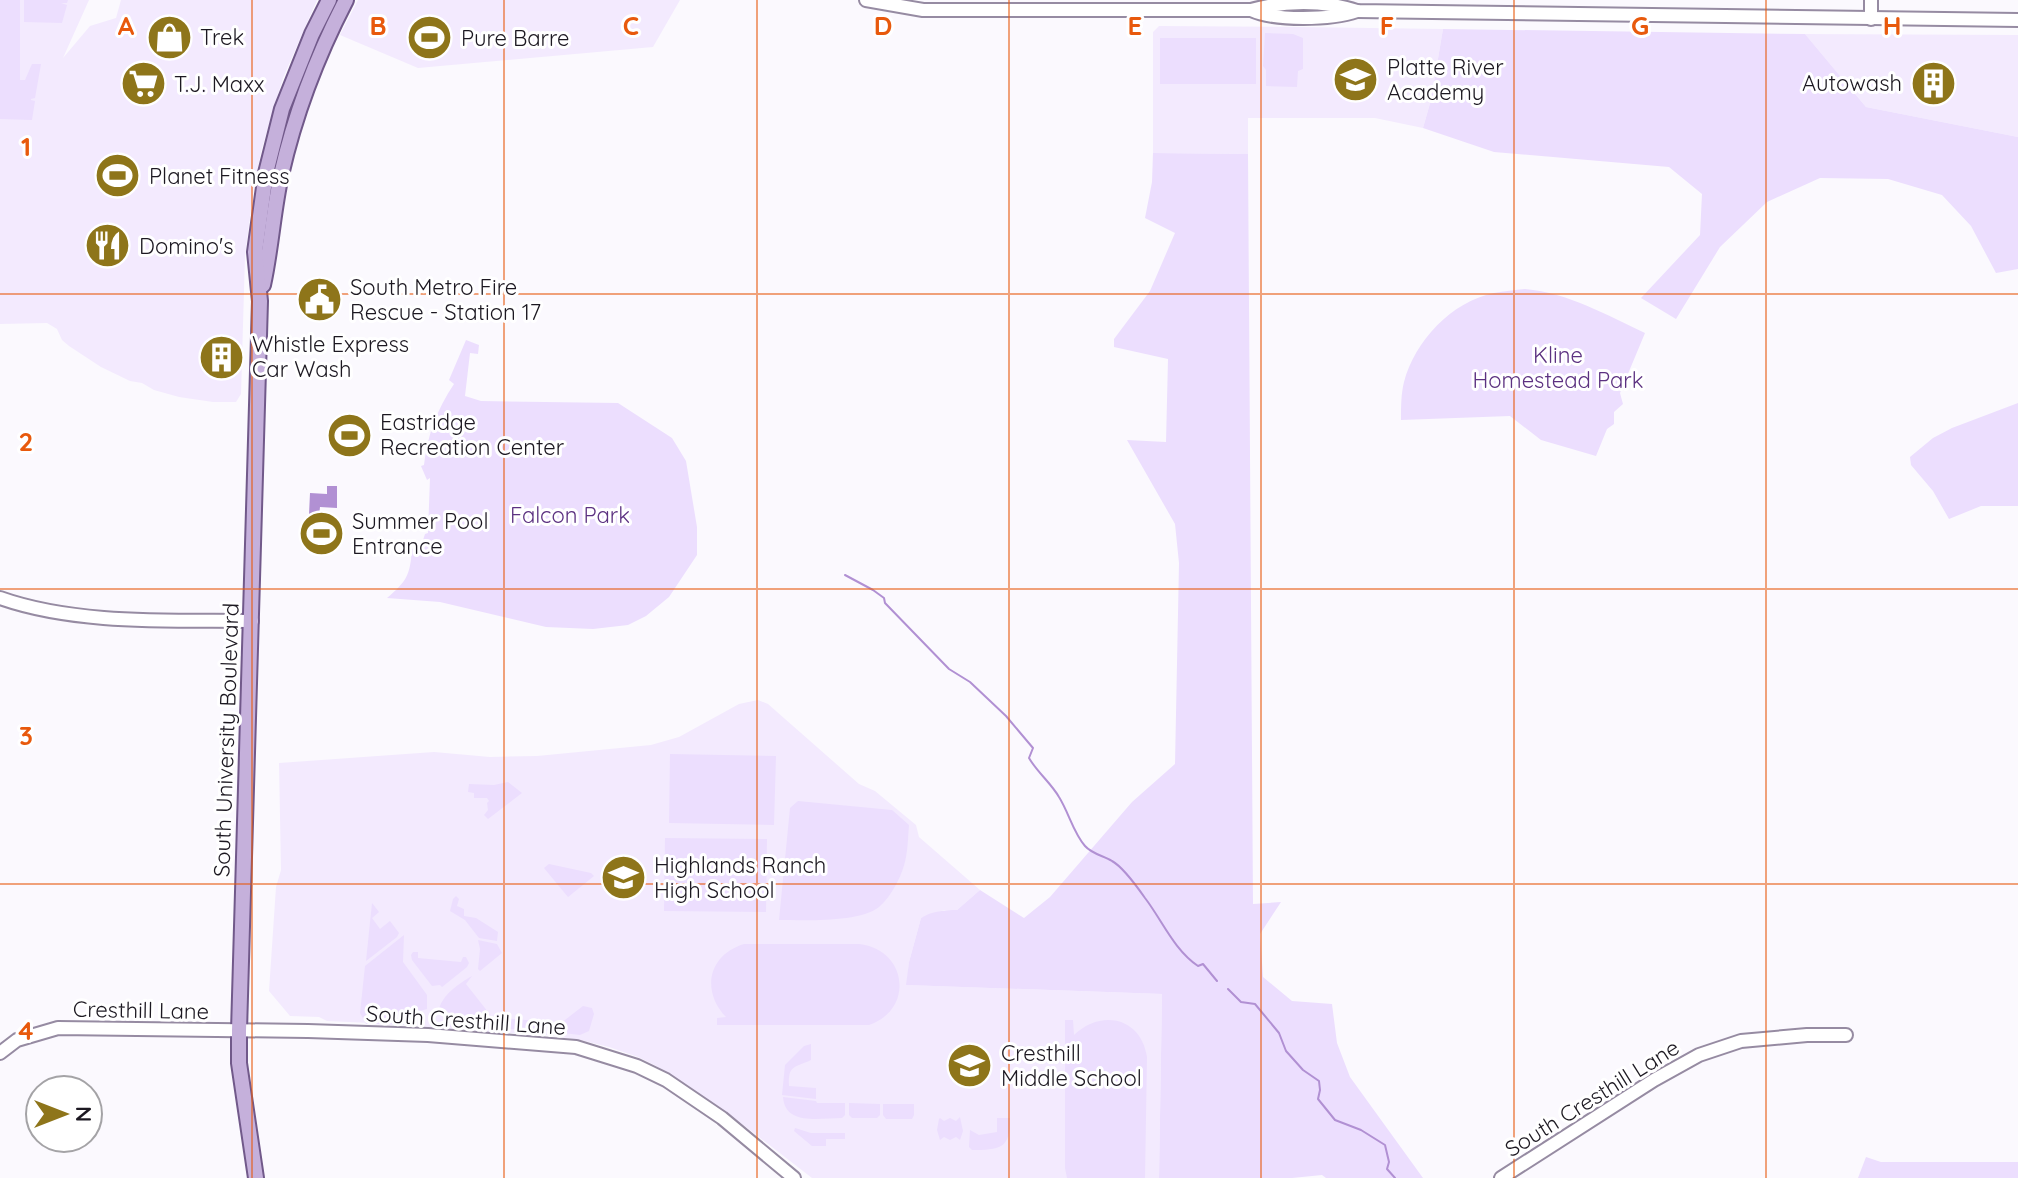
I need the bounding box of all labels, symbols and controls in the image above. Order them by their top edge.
text: A [118,9,135,42]
text: B [369,9,387,42]
text: C [623,9,639,42]
text: D [874,9,892,42]
text: E [1128,9,1142,42]
text: F [1380,9,1394,42]
text: G [1631,9,1649,42]
text: H [1883,9,1901,42]
shop icon: Trek [145,13,193,61]
sports icon: Pure Barre [406,14,454,62]
place label: Trek [200,23,244,51]
place label: Pure Barre [461,24,569,52]
place label: Platte River Academy [1387,53,1504,106]
school or university icon: Platte River Academy [1332,56,1380,104]
building icon: Autowash [1909,59,1957,107]
supermarket icon: T.J. Maxx [119,60,167,108]
place label: Autowash [1802,69,1902,97]
place label: T.J. Maxx [174,70,264,98]
text: 1 [21,130,31,163]
sports icon: Planet Fitness [94,152,142,200]
place label: Planet Fitness [149,162,290,190]
restaurant icon: Domino's [84,222,132,270]
place label: Domino's [139,232,234,260]
place label: South Metro Fire Rescue - Station 17 [350,273,541,326]
public building icon: South Metro Fire Rescue - Station 17 [295,276,343,324]
place label: Whistle Express Car Wash [252,330,409,383]
building icon: Whistle Express Car Wash [197,333,245,381]
park label: Kline Homestead Park [1472,341,1644,394]
place label: Eastridge Recreation Center [380,408,565,461]
sports icon: Eastridge Recreation Center [325,411,373,459]
text: 2 [19,425,33,458]
park label: Falcon Park [510,501,630,529]
place label: Summer Pool Entrance [352,507,488,560]
sports icon: Summer Pool Entrance [297,510,345,558]
street label: South University Boulevard [207,603,245,877]
text: 3 [19,719,33,752]
place label: Highlands Ranch High School [654,851,826,904]
school or university icon: Highlands Ranch High School [599,854,647,902]
street label: Cresthill Lane [73,995,209,1025]
street label: South Cresthill Lane [365,999,567,1041]
text: 4 [18,1014,34,1047]
street label: South Cresthill Lane [1500,1033,1684,1163]
place label: Cresthill Middle School [1001,1039,1142,1092]
school or university icon: Cresthill Middle School [946,1042,994,1090]
north arrow [24,1074,104,1154]
text: N [70,1106,98,1122]

